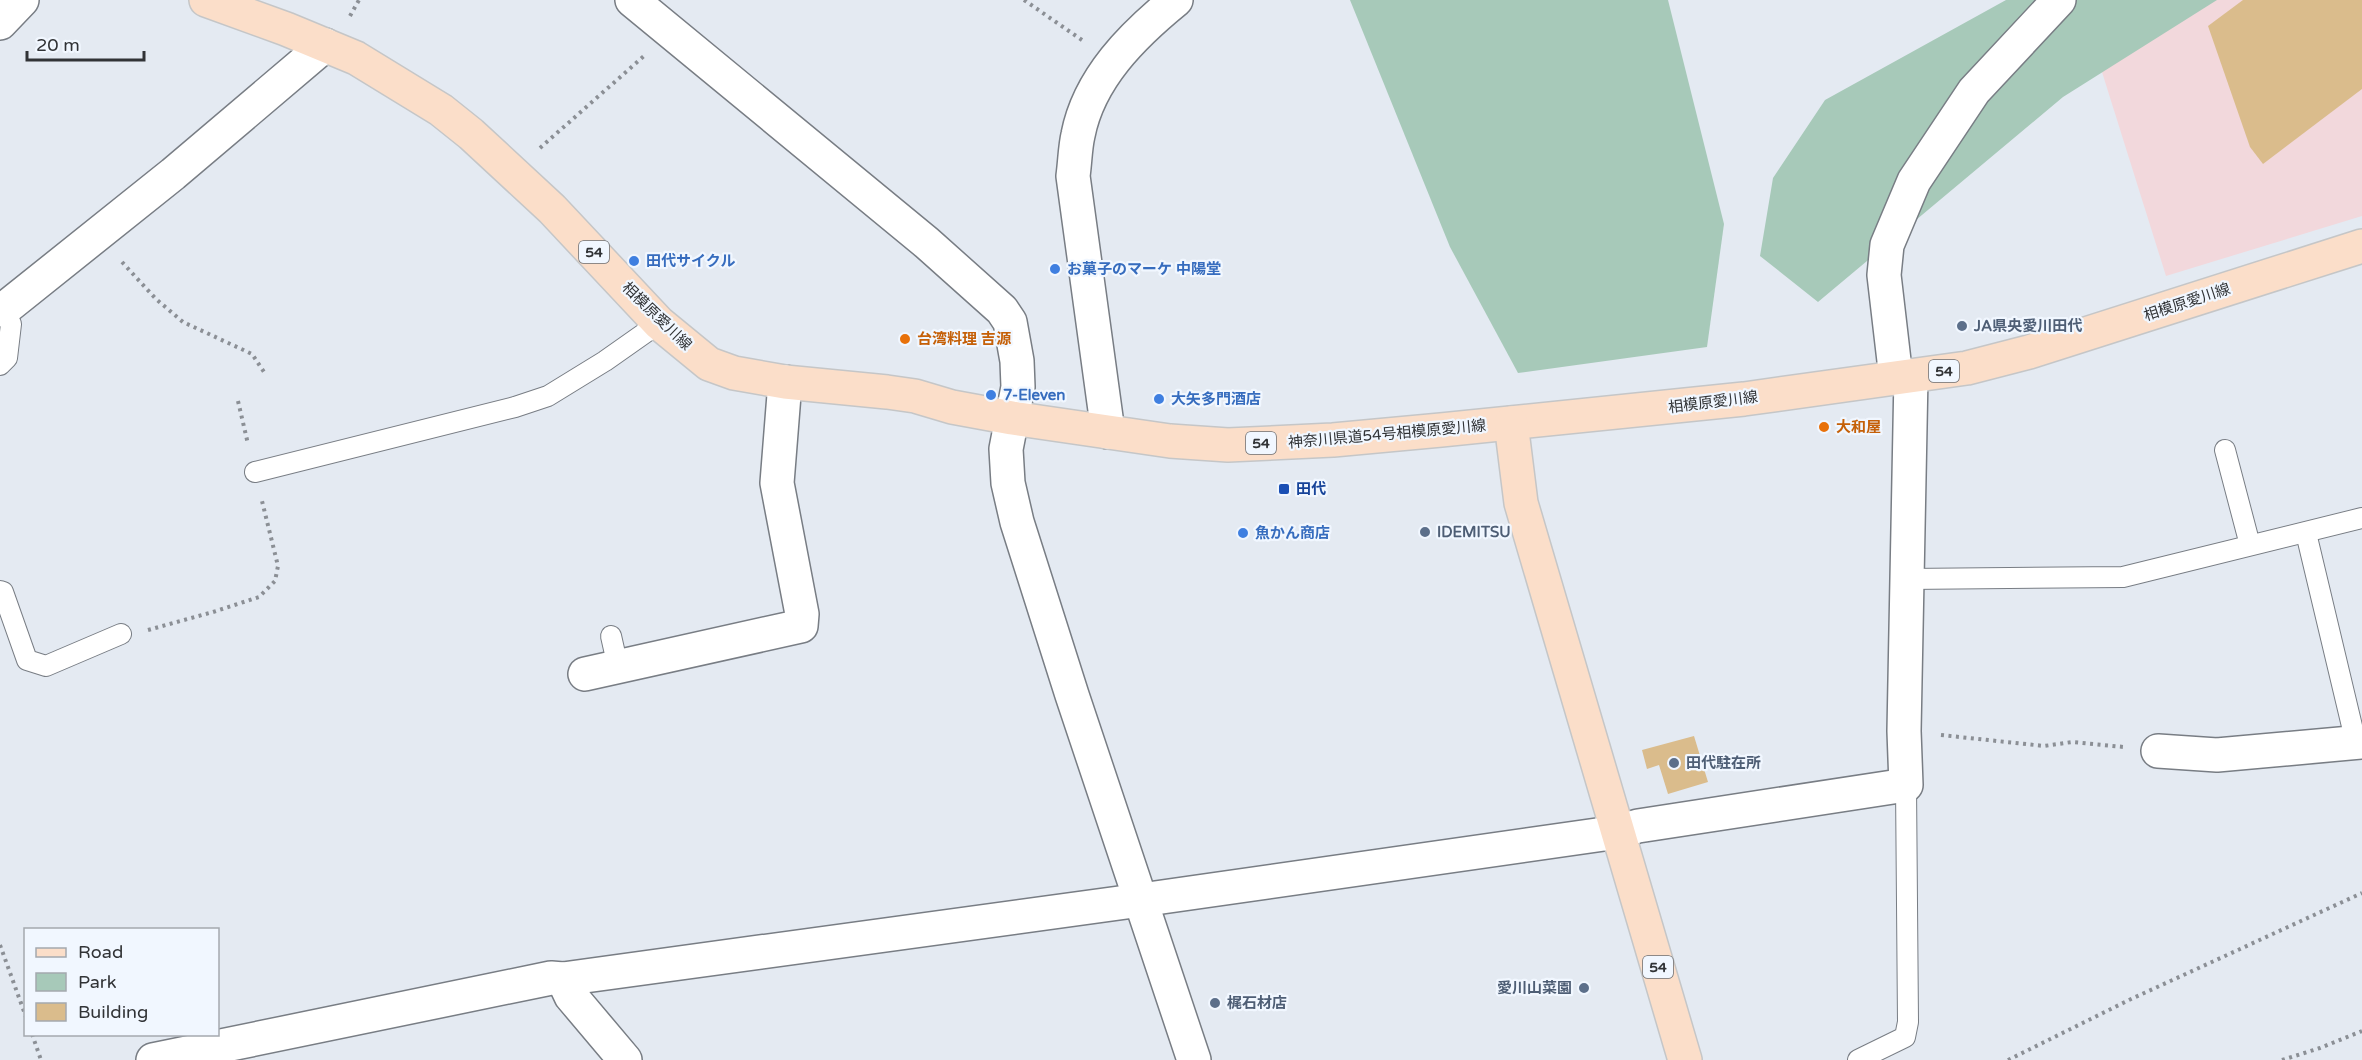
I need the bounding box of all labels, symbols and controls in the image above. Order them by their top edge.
scale bar [27,24,144,62]
text: 20 m [36,34,80,56]
road number: 54 [579,241,609,263]
place label: 田代サイクル [646,252,735,270]
marker: 田代サイクル [627,254,641,268]
place label: お菓子のマーケ 中陽堂 [1067,260,1221,278]
marker: お菓子のマーケ 中陽堂 [1048,262,1062,276]
street label: 相模原愛川線 [618,278,696,354]
street label: 相模原愛川線 [2141,280,2233,324]
place label: JA県央愛川田代 [1973,317,2082,335]
marker: JA県央愛川田代 [1955,319,1969,333]
place label: 台湾料理 吉源 [917,330,1012,348]
marker: 台湾料理 吉源 [898,332,912,346]
road number: 54 [1929,360,1959,382]
place label: 7-Eleven [1003,386,1065,404]
marker: 7-Eleven [984,388,998,402]
street label: 相模原愛川線 [1667,388,1759,416]
place label: 大矢多門酒店 [1171,390,1261,408]
marker: 大矢多門酒店 [1152,392,1166,406]
street label: 神奈川県道54号相模原愛川線 [1287,416,1487,452]
place label: 大和屋 [1836,418,1881,436]
marker: 大和屋 [1817,420,1831,434]
road number: 54 [1246,432,1276,454]
place label: 田代 [1296,480,1326,498]
marker: 田代 [1277,482,1291,496]
place label: IDEMITSU [1437,523,1511,541]
place label: 魚かん商店 [1255,524,1330,542]
marker: IDEMITSU [1418,525,1432,539]
marker: 魚かん商店 [1236,526,1250,540]
place label: 田代駐在所 [1686,754,1761,772]
marker: 田代駐在所 [1667,756,1681,770]
legend [24,928,219,1036]
text: Road [78,941,123,963]
road number: 54 [1643,956,1673,978]
text: Park [78,971,117,993]
place label: 愛川山菜園 [1497,979,1572,997]
marker: 愛川山菜園 [1577,981,1591,995]
place label: 梶石材店 [1227,994,1287,1012]
marker: 梶石材店 [1208,996,1222,1010]
text: Building [78,1001,148,1023]

